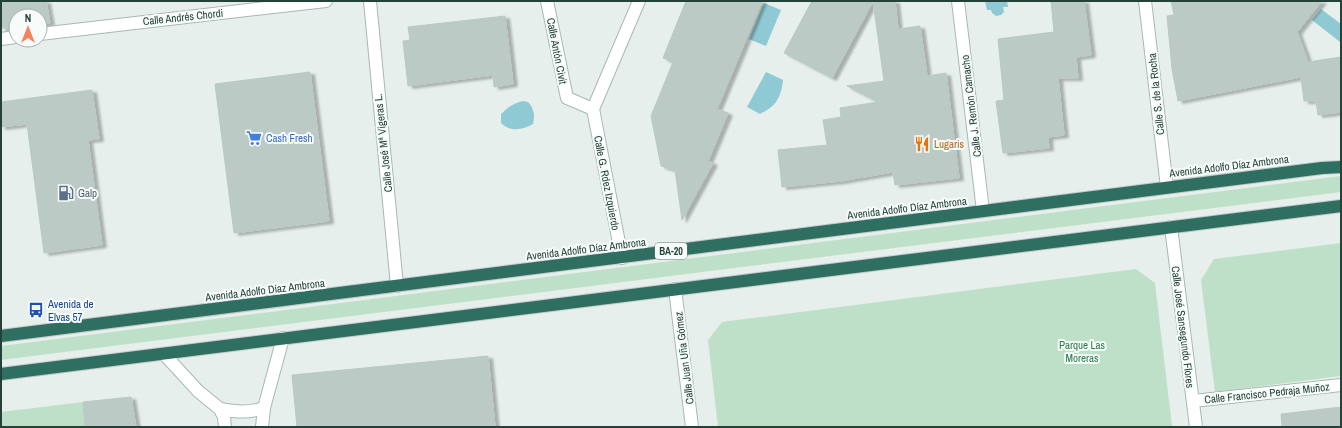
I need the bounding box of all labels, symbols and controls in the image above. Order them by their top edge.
street label: Calle Andrés Chordi [142,6,224,28]
north arrow [8,8,48,48]
text: N [25,11,31,25]
street label: Calle Antón Civit [544,17,570,86]
street label: Calle S. de la Rocha [1145,52,1167,136]
street label: Calle J. Remón Camacho [958,54,984,158]
street label: Calle José Mª Vigeras L. [371,93,395,193]
supermarket icon: Cash Fresh [245,129,263,147]
place label: Cash Fresh [266,131,313,145]
street label: Calle G. Rdez Izquierdo [591,134,623,232]
restaurant icon: Lugaris [913,135,931,153]
place label: Lugaris [934,137,965,151]
street label: Avenida Adolfo Díaz Ambrona [1168,152,1290,180]
fuel station icon: Galp [57,184,75,202]
place label: Galp [78,186,97,200]
street label: Avenida Adolfo Díaz Ambrona [846,194,968,222]
street label: Avenida Adolfo Díaz Ambrona [525,235,647,263]
road number: BA-20 [655,243,687,259]
street label: Calle José Sansegundo Flores [1169,265,1197,389]
street label: Avenida Adolfo Díaz Ambrona [204,276,326,304]
place label: Avenida de Elvas 57 [47,297,94,324]
bus stop icon: Avenida de Elvas 57 [27,301,45,319]
street label: Calle Juan Uña Gómez [671,310,697,405]
park label: Parque Las Moreras [1059,338,1106,365]
street label: Calle Francisco Pedraja Muñoz [1204,379,1331,407]

